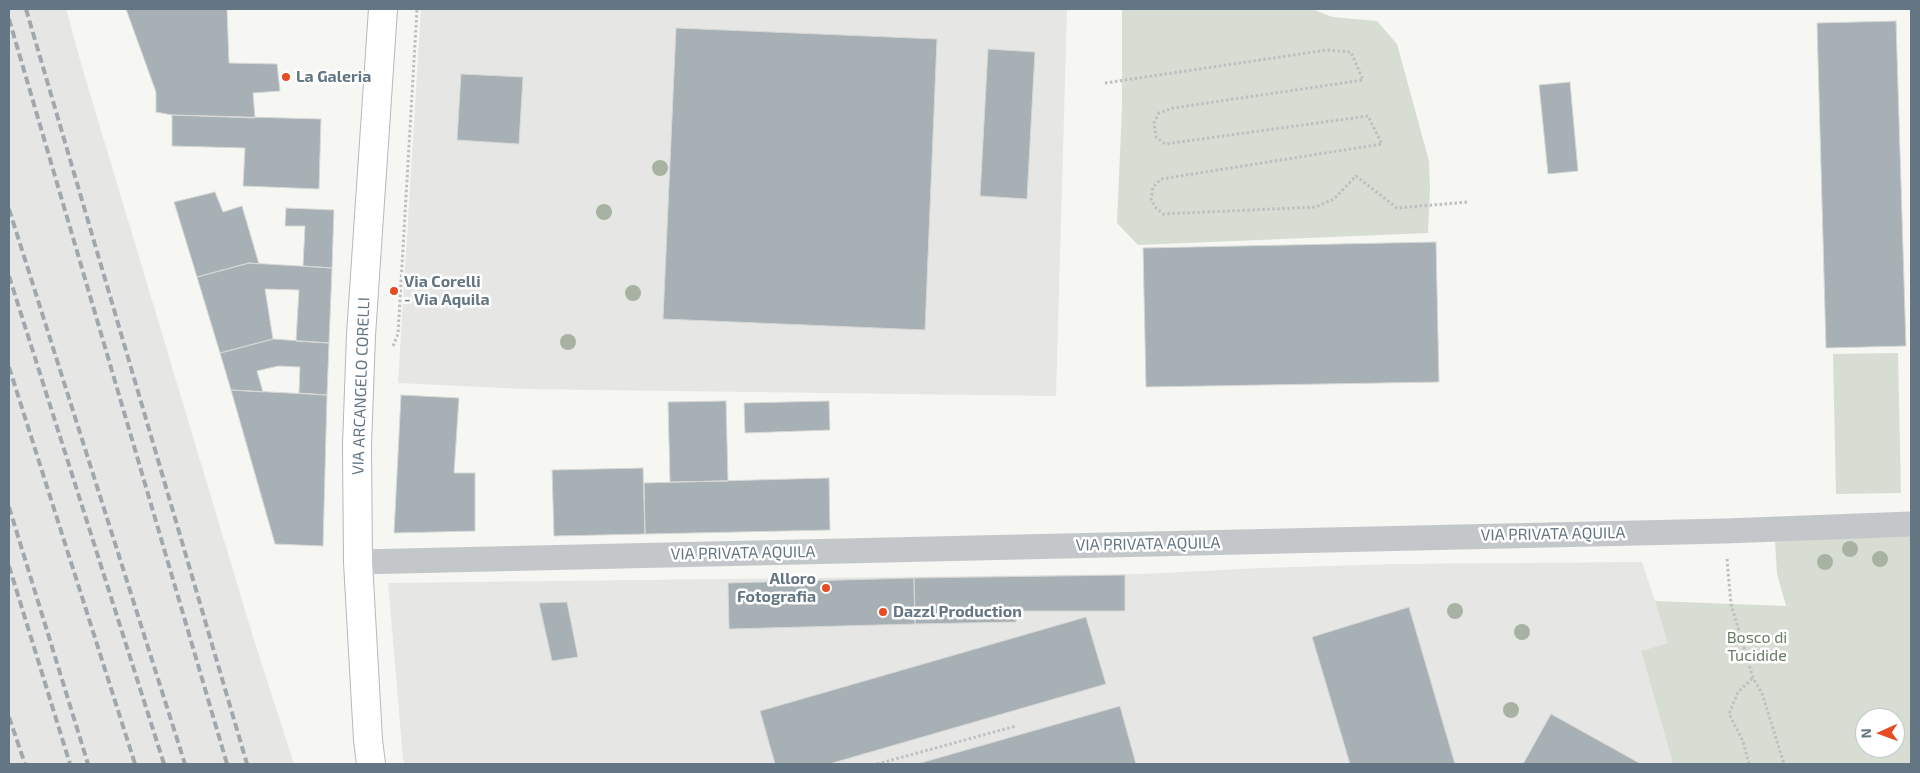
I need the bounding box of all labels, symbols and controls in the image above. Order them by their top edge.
place label: La Galeria [296,67,371,87]
marker: La Galeria [280,71,292,83]
place label: Via Corelli - Via Aquila [404,272,490,310]
marker: Via Corelli - Via Aquila [388,285,400,297]
street label: VIA ARCANGELO CORELLI [348,297,374,475]
street label: VIA PRIVATA AQUILA [1481,523,1625,545]
street label: VIA PRIVATA AQUILA [1076,533,1220,555]
street label: VIA PRIVATA AQUILA [671,542,815,564]
place label: Alloro Fotografia [737,569,816,607]
marker: Alloro Fotografia [820,582,832,594]
place label: Dazzl Production [893,602,1022,622]
marker: Dazzl Production [877,606,889,618]
park label: Bosco di Tucidide [1727,628,1787,666]
north arrow [1855,708,1905,758]
text: N [1857,728,1874,739]

